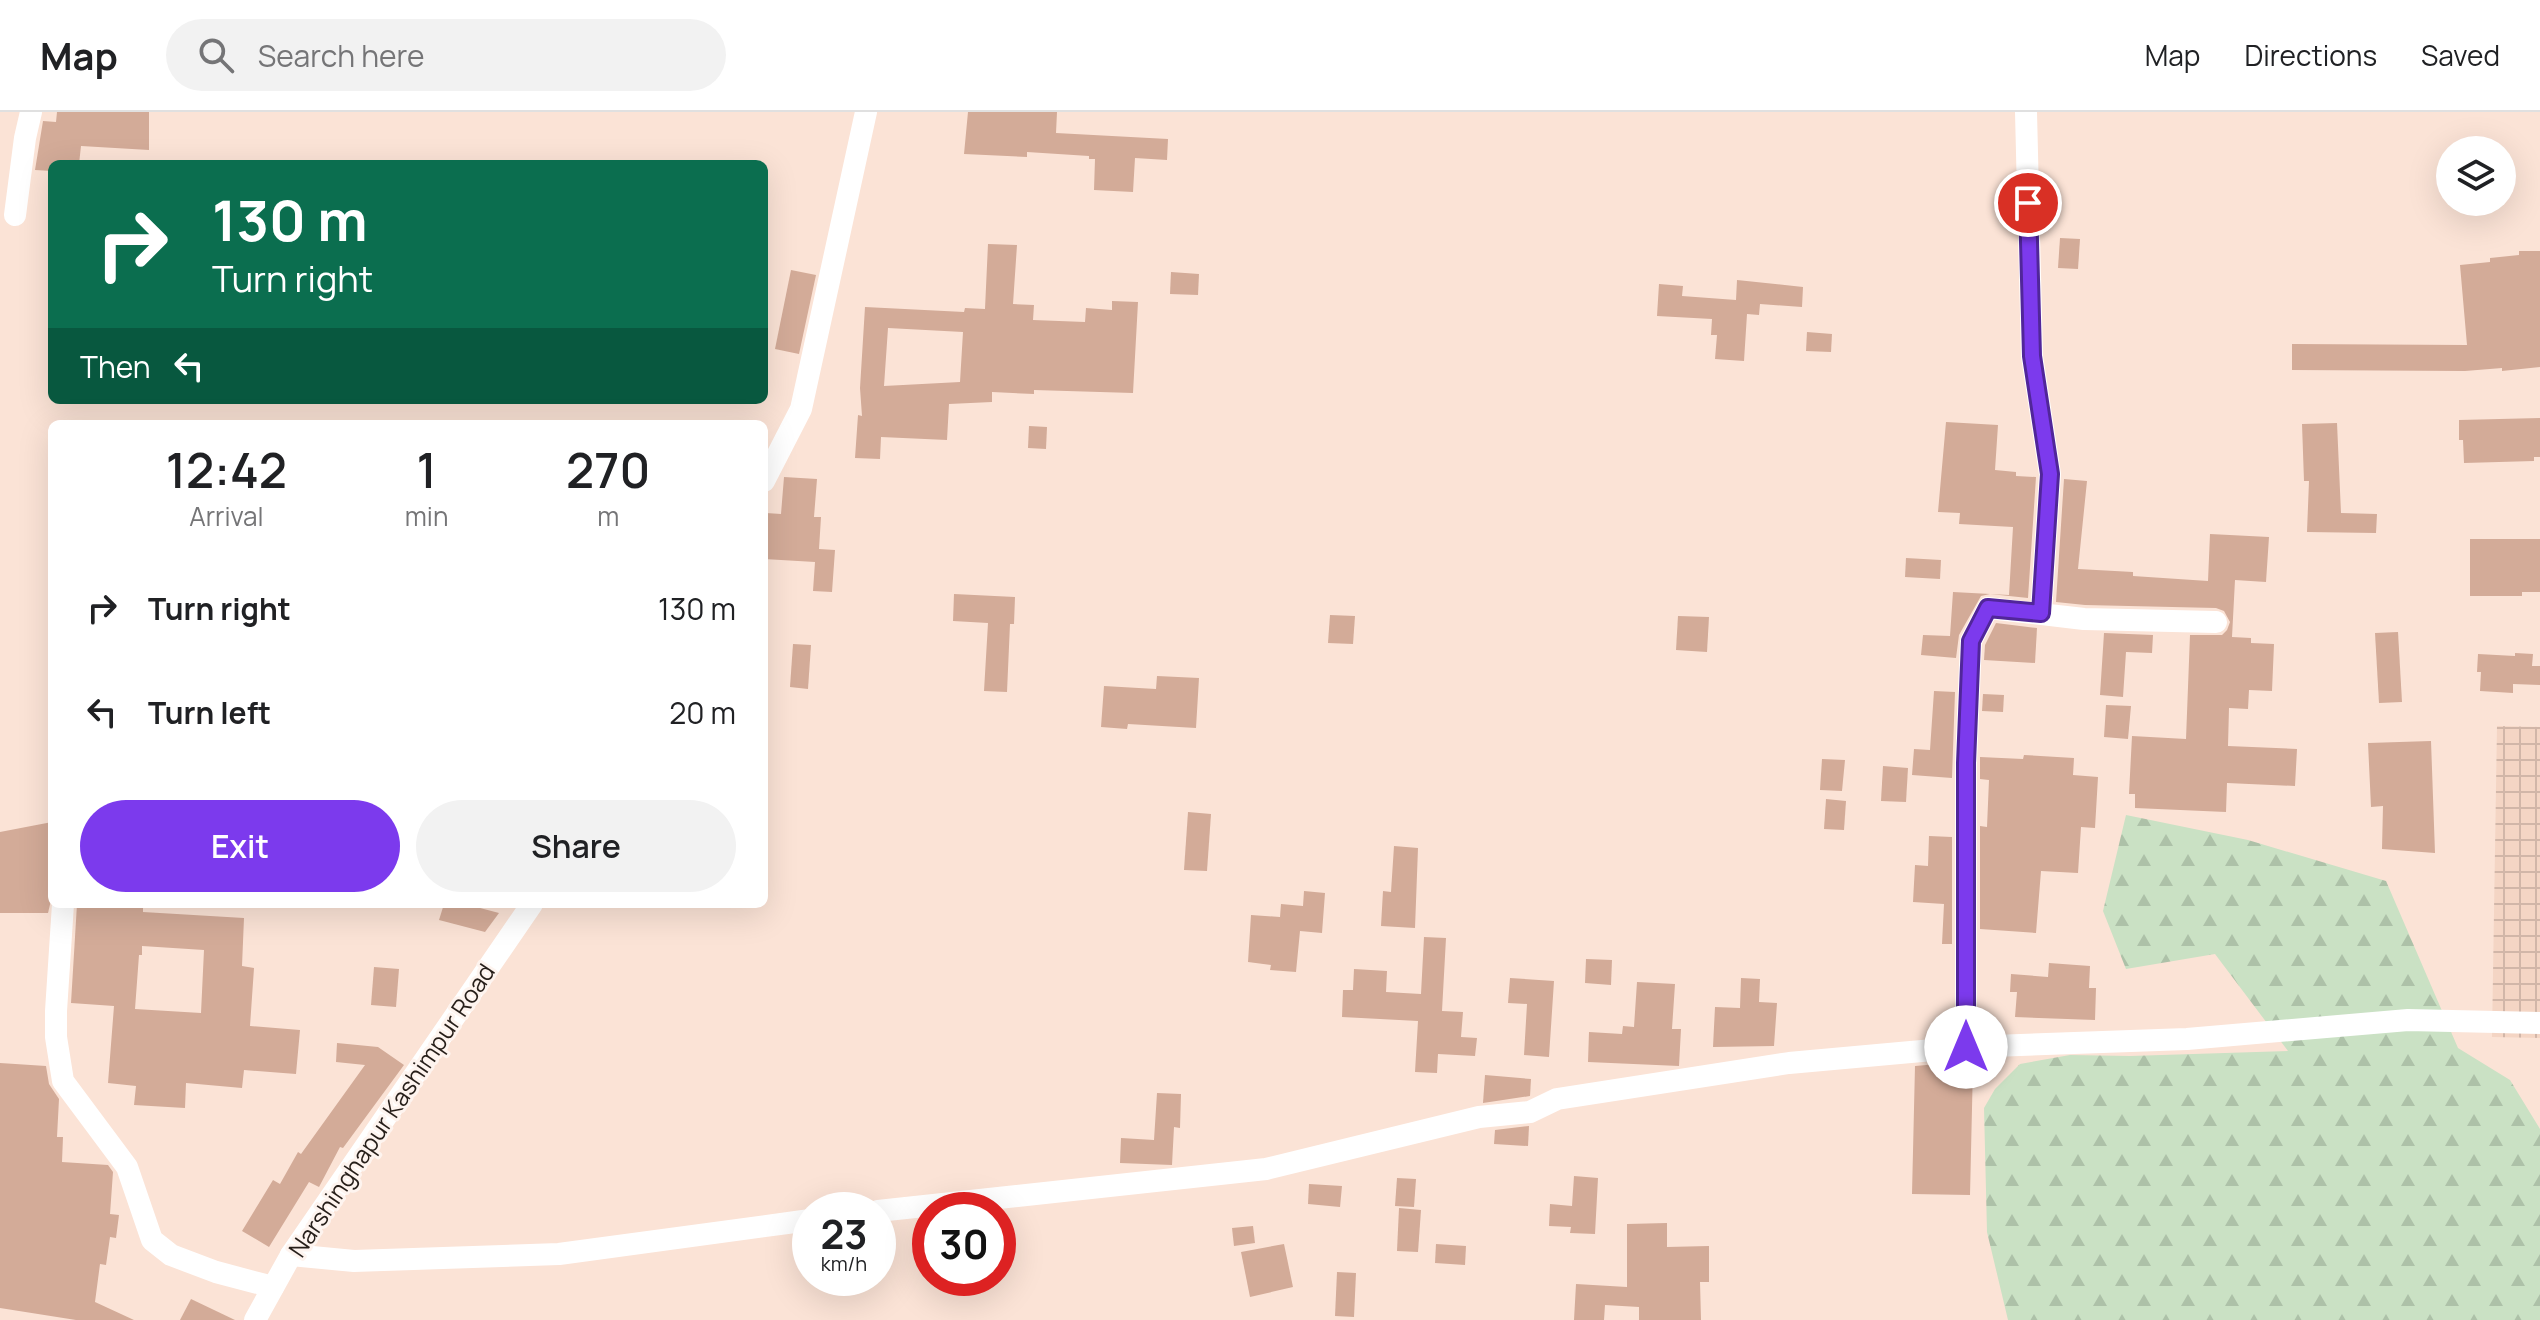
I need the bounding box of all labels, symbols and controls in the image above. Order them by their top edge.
search box [166,19,726,91]
text: Map [40,29,118,81]
icon: search [194,33,238,77]
text: Search here [258,35,425,76]
text: Map [2145,36,2200,74]
text: Directions [2244,36,2377,74]
text: Saved [2421,36,2500,74]
map controls [2436,136,2516,216]
button: layers [2436,136,2516,216]
pin [1994,169,2062,237]
text: 130 m [212,181,368,258]
icon: arrive [2006,181,2050,225]
icon: right [80,192,184,296]
text: Turn right [212,254,373,303]
icon: left [167,344,211,388]
text: Then [80,346,151,387]
text: 12:42 [166,437,287,502]
text: 1 [416,437,437,502]
text: 270 [566,437,650,502]
text: Arrival [189,498,264,534]
text: min [405,498,448,534]
text: m [597,498,619,534]
icon: right [80,586,124,630]
text: Turn right [148,588,291,629]
text: 130 m [658,588,736,629]
icon: left [80,690,124,734]
text: Turn left [148,692,271,733]
text: 20 m [669,692,736,733]
button: Exit [80,800,400,892]
button: Share [416,800,736,892]
street label: Narshinghapur Kashimpur Road [280,957,502,1263]
position arrow [1924,1005,2008,1089]
speed limit sign: 30 [912,1192,1016,1296]
text: 23 [820,1206,868,1261]
text: km/h [821,1250,867,1277]

